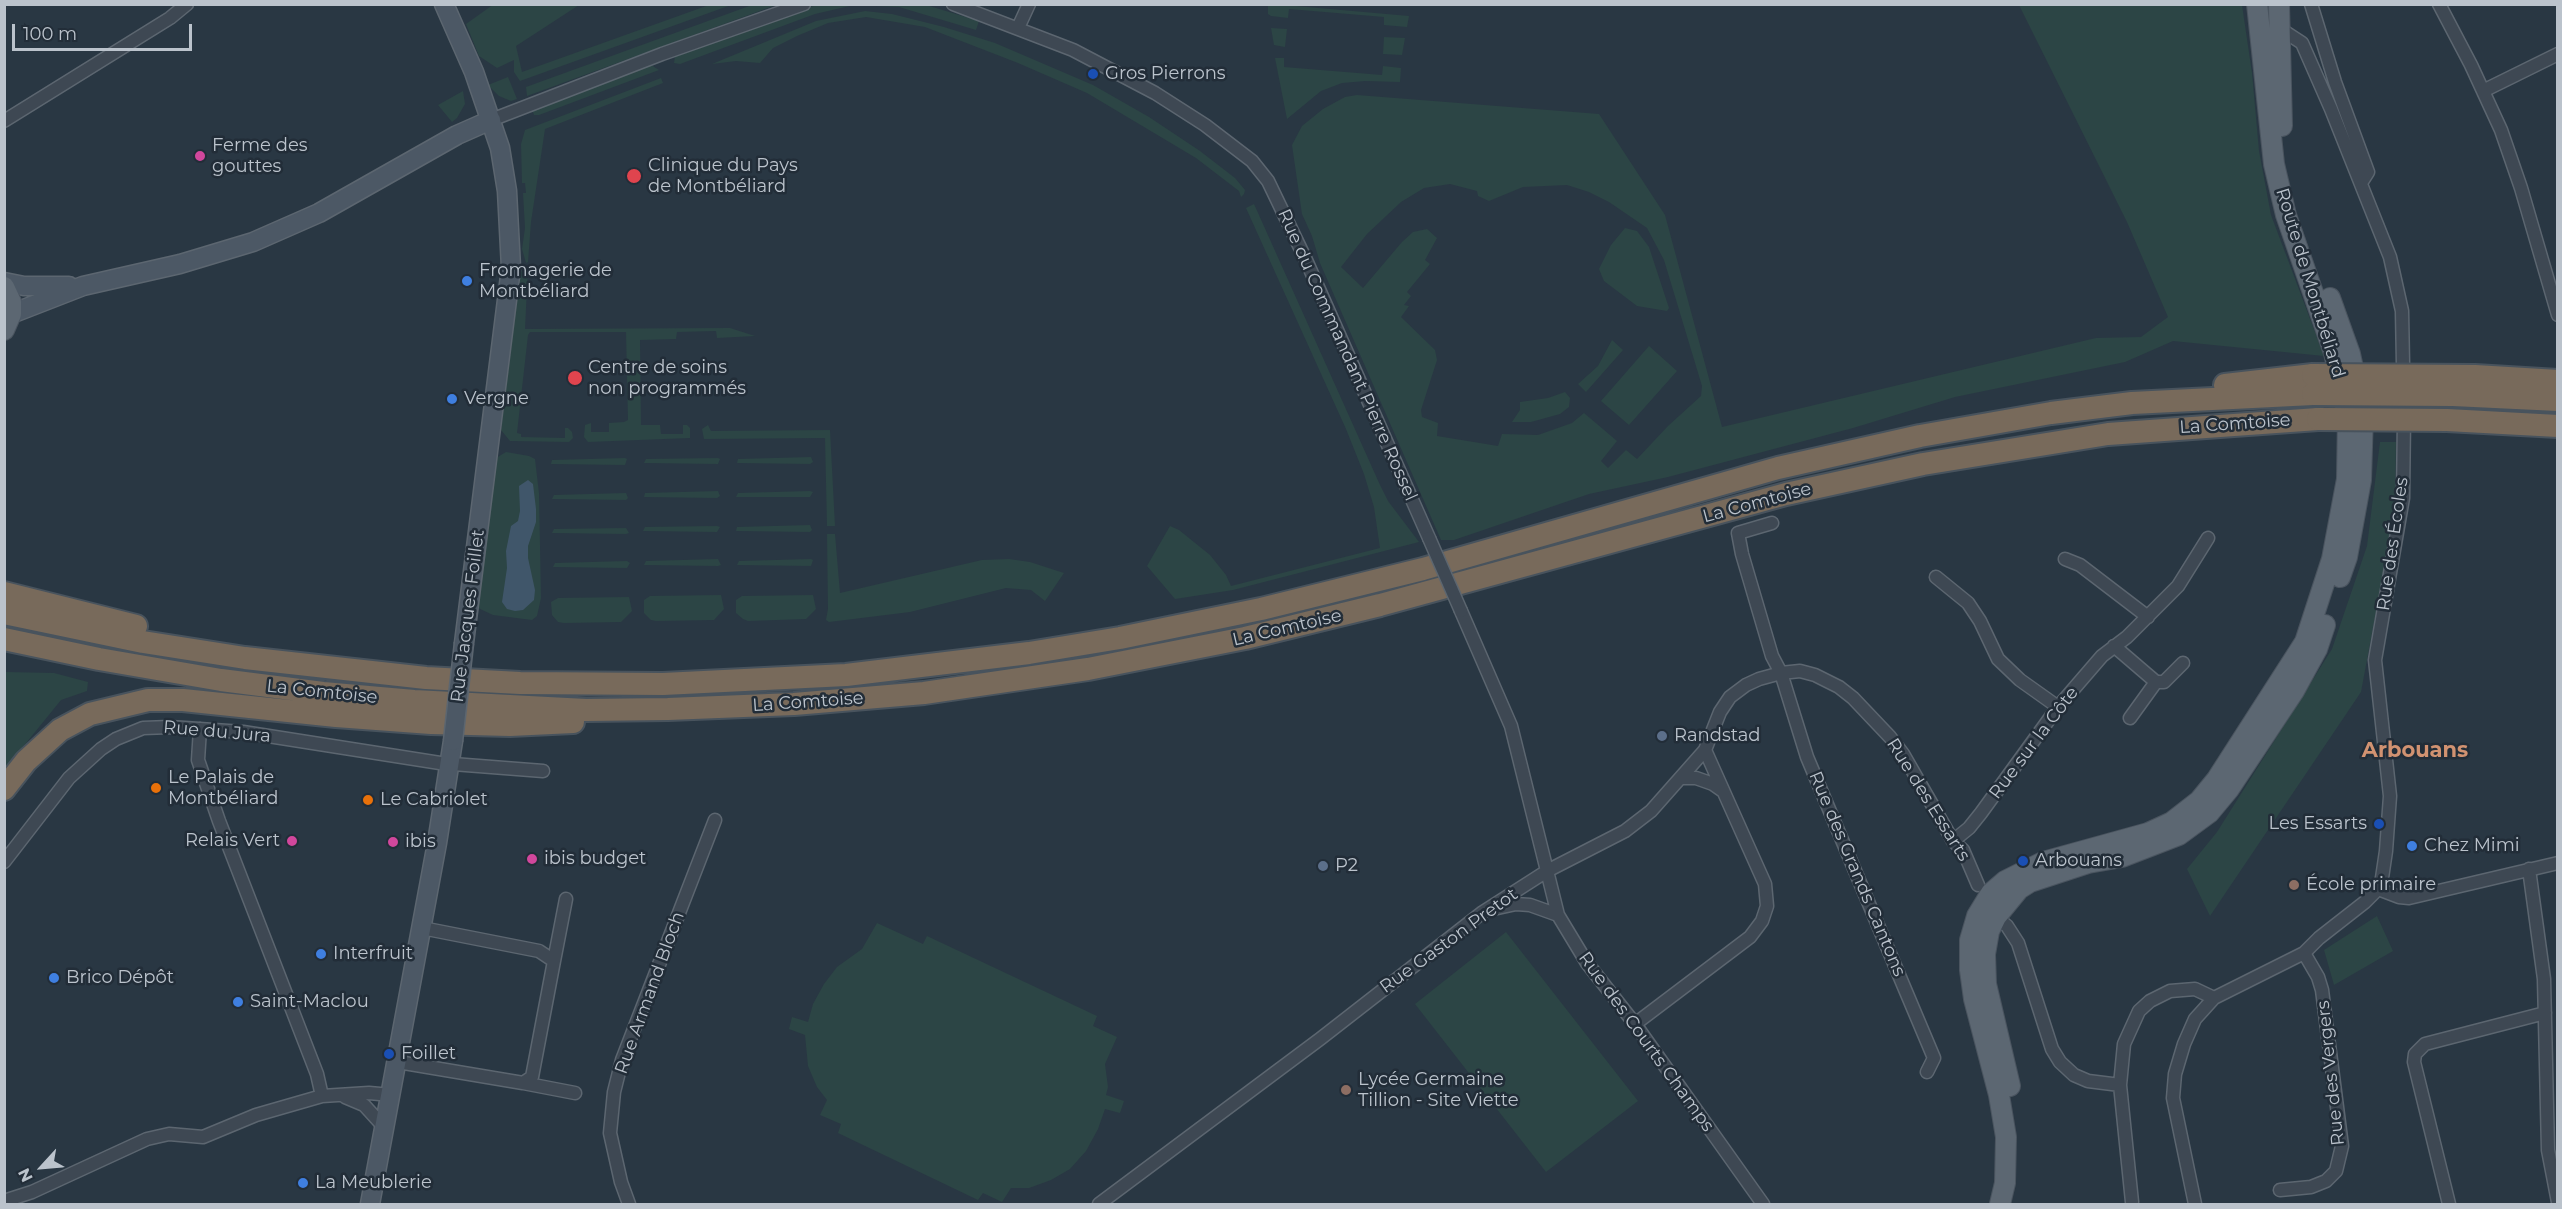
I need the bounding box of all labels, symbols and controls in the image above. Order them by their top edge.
scale bar [15,12,195,50]
text: 100 m [23,23,77,45]
place label: Gros Pierrons [1105,63,1226,85]
marker: Gros Pierrons [1086,67,1100,81]
place label: Ferme des gouttes [212,135,308,178]
marker: Ferme des gouttes [193,149,207,163]
place label: Clinique du Pays de Montbéliard [648,155,798,198]
marker: Clinique du Pays de Montbéliard [625,167,643,185]
street label: Route de Montbéliard [2271,186,2349,380]
street label: Rue du Commandant Pierre Rossel [1273,206,1421,504]
place label: Fromagerie de Montbéliard [479,260,612,302]
marker: Fromagerie de Montbéliard [460,274,474,288]
place label: Centre de soins non programmés [588,357,746,400]
marker: Centre de soins non programmés [566,369,584,387]
place label: Vergne [464,388,529,410]
marker: Vergne [445,392,459,406]
street label: La Comtoise [2179,409,2291,439]
street label: Rue des Écoles [2373,476,2413,612]
street label: La Comtoise [1700,478,1814,528]
street label: Rue Jacques Foillet [447,528,489,704]
street label: La Comtoise [1230,605,1344,651]
street label: La Comtoise [265,675,379,709]
street label: Rue sur la Côte [1985,683,2083,803]
street label: La Comtoise [752,687,864,717]
street label: Rue du Jura [162,717,272,747]
place label: Randstad [1674,725,1760,747]
marker: Randstad [1655,729,1669,743]
street label: Rue des Essarts [1881,735,1975,865]
district label: Arbouans [2362,738,2468,764]
place label: Le Palais de Montbéliard [168,767,279,810]
street label: Rue des Grands Cantons [1804,768,1910,980]
marker: Le Palais de Montbéliard [149,781,163,795]
place label: Le Cabriolet [380,789,488,811]
marker: Le Cabriolet [361,793,375,807]
place label: Les Essarts [2268,813,2367,835]
marker: Les Essarts [2372,817,2386,831]
place label: Relais Vert [185,830,280,852]
place label: ibis [405,831,436,853]
marker: Relais Vert [285,834,299,848]
marker: ibis [386,835,400,849]
place label: Chez Mimi [2424,835,2520,857]
marker: Chez Mimi [2405,839,2419,853]
place label: ibis budget [544,848,646,870]
place label: Arbouans [2035,850,2122,872]
marker: ibis budget [525,852,539,866]
marker: Arbouans [2016,854,2030,868]
place label: P2 [1335,855,1358,877]
marker: P2 [1316,859,1330,873]
place label: École primaire [2306,874,2436,896]
marker: École primaire [2287,878,2301,892]
street label: Rue Gaston Pretot [1376,884,1522,998]
street label: Rue Armand Bloch [611,909,689,1077]
place label: Interfruit [333,943,413,965]
marker: Interfruit [314,947,328,961]
street label: Rue des Courts Champs [1574,948,1718,1136]
place label: Brico Dépôt [66,967,174,989]
marker: Brico Dépôt [47,971,61,985]
place label: Saint-Maclou [250,991,369,1013]
marker: Saint-Maclou [231,995,245,1009]
street label: Rue des Vergers [2313,999,2349,1147]
place label: Foillet [401,1043,456,1065]
marker: Foillet [382,1047,396,1061]
place label: Lycée Germaine Tillion - Site Viette [1358,1069,1519,1112]
marker: Lycée Germaine Tillion - Site Viette [1339,1083,1353,1097]
north arrow [12,1137,72,1197]
text: N [14,1165,37,1185]
place label: La Meublerie [315,1172,432,1194]
marker: La Meublerie [296,1176,310,1190]

